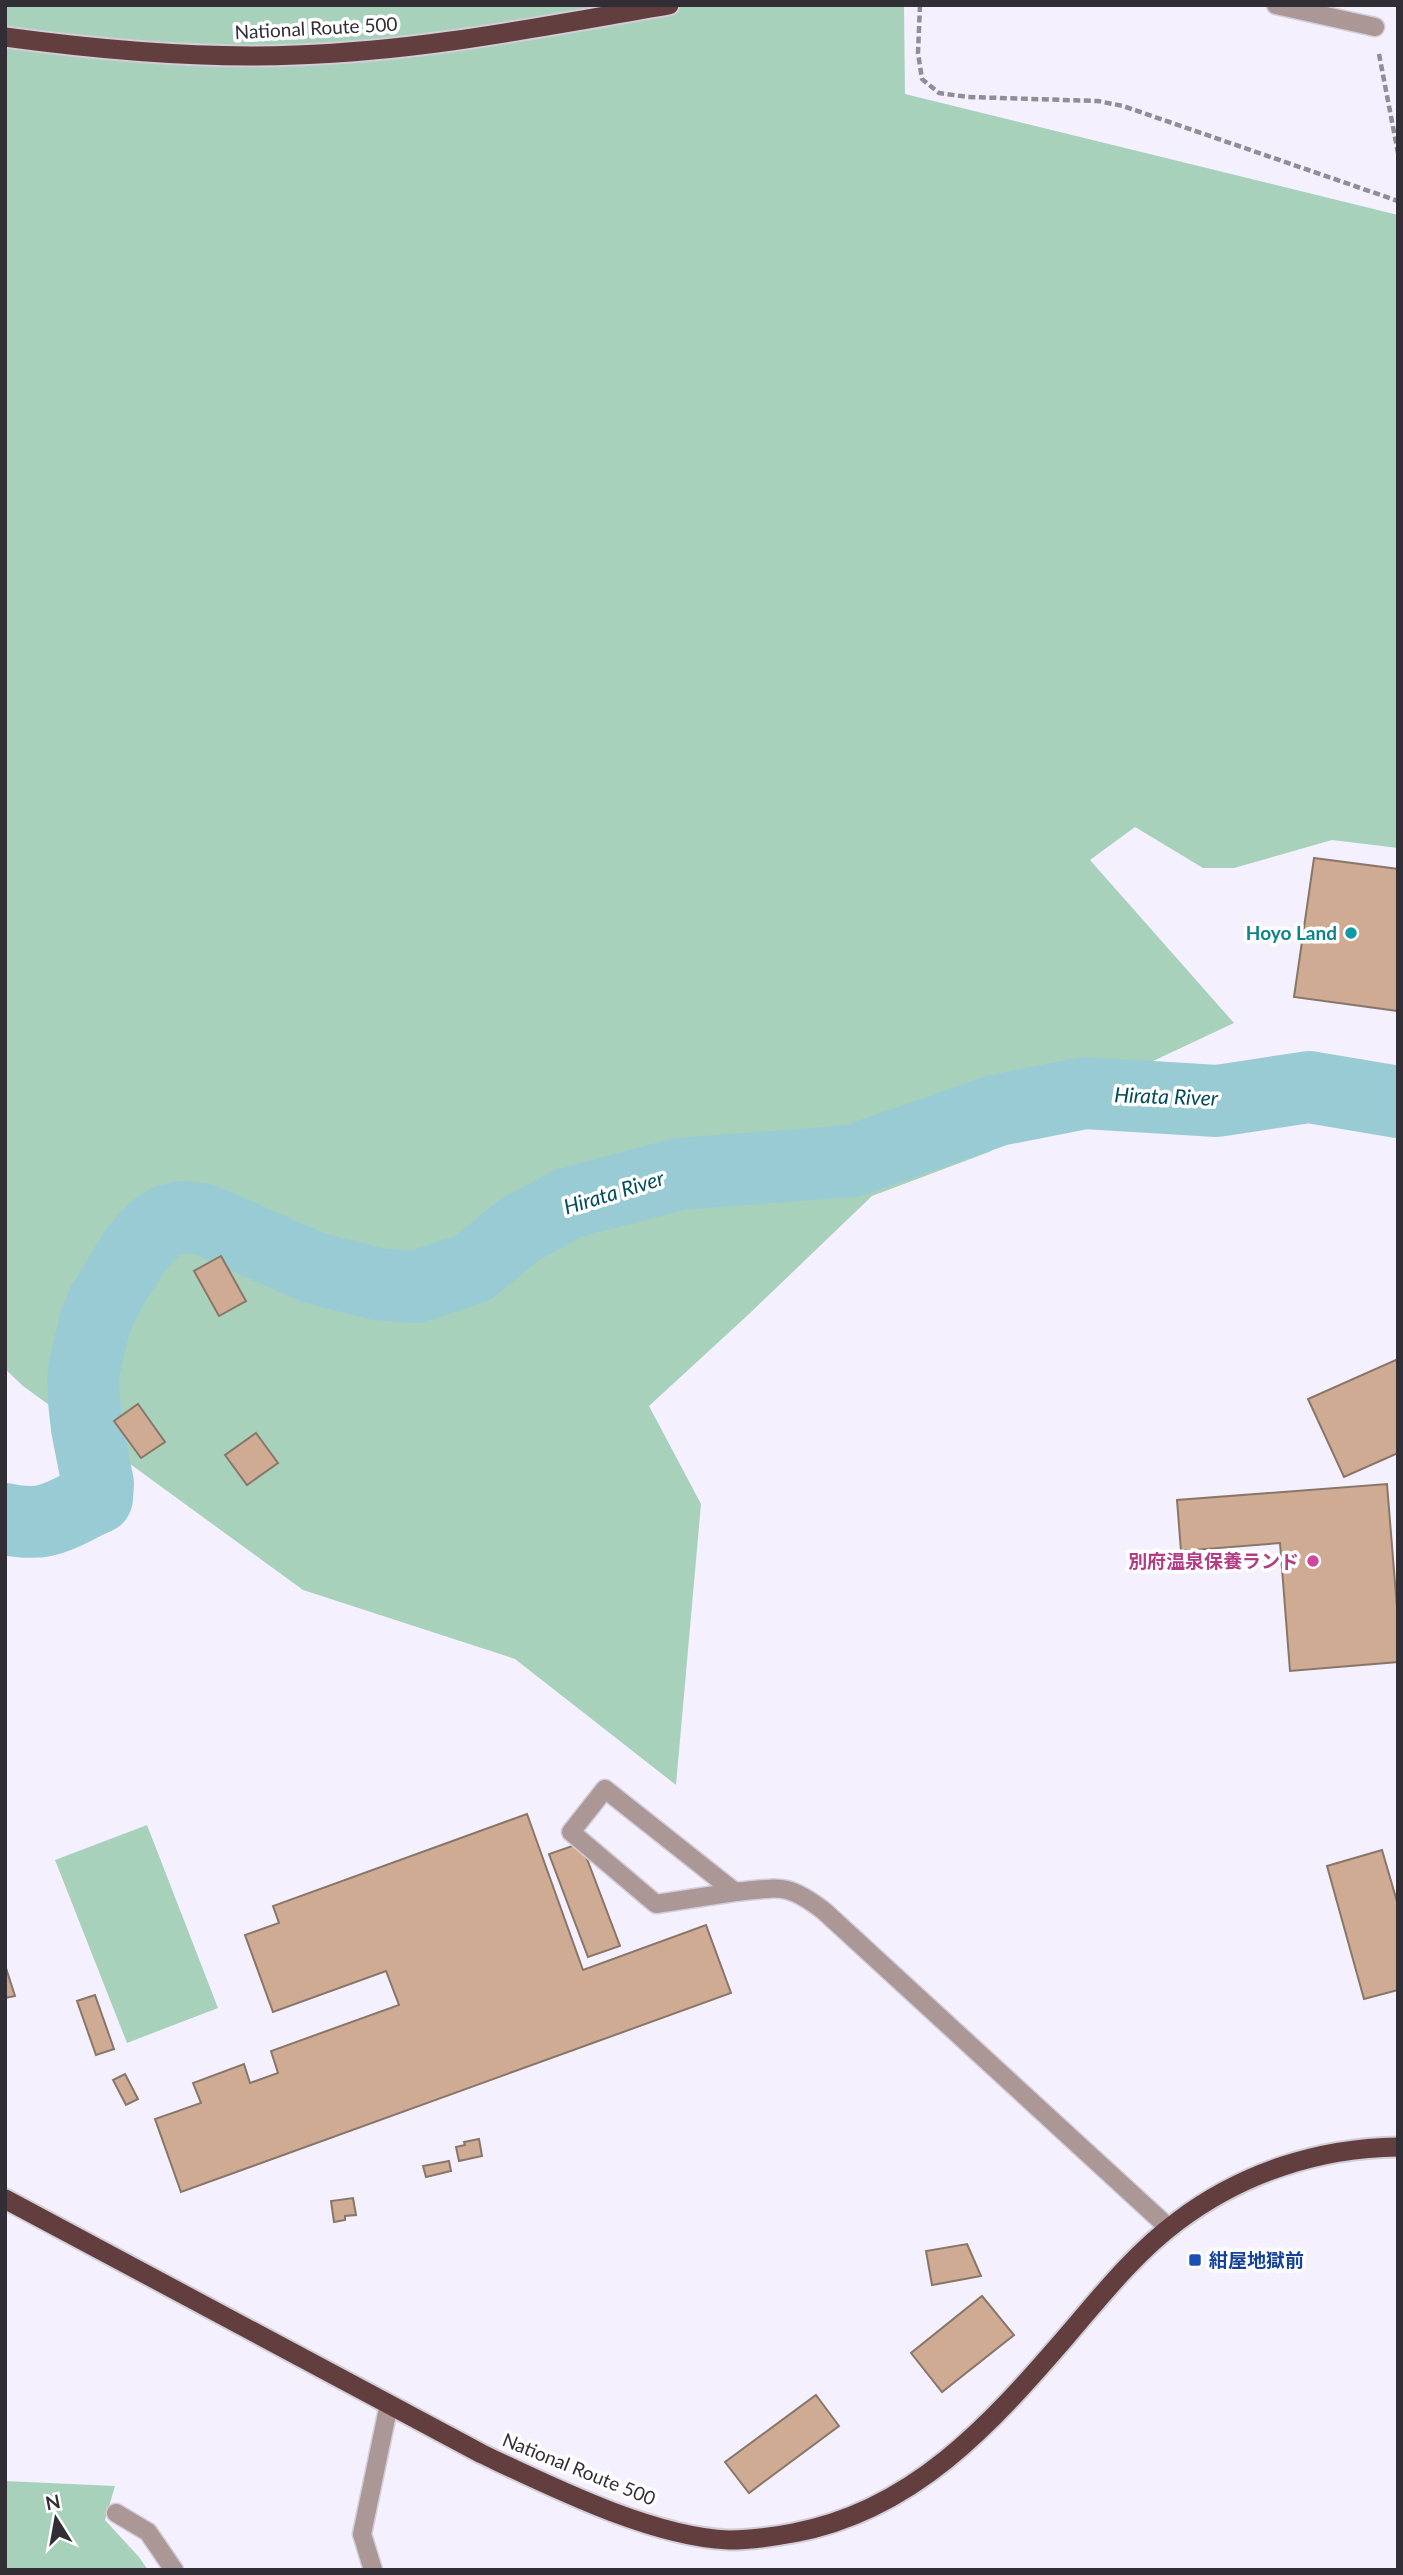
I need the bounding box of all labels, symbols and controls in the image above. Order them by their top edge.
street label: National Route 500 [234,12,398,43]
place label: Hoyo Land [1246,921,1337,944]
marker: Hoyo Land [1343,925,1359,941]
water label: Hirata River [1114,1081,1219,1110]
water label: Hirata River [560,1164,668,1219]
place label: 別府温泉保養ランド [1128,1549,1299,1572]
marker: 別府温泉保養ランド [1305,1553,1321,1569]
place label: 紺屋地獄前 [1209,2248,1304,2271]
marker: 紺屋地獄前 [1187,2252,1203,2268]
street label: National Route 500 [499,2427,659,2510]
north arrow [21,2484,91,2554]
text: N [43,2489,62,2515]

